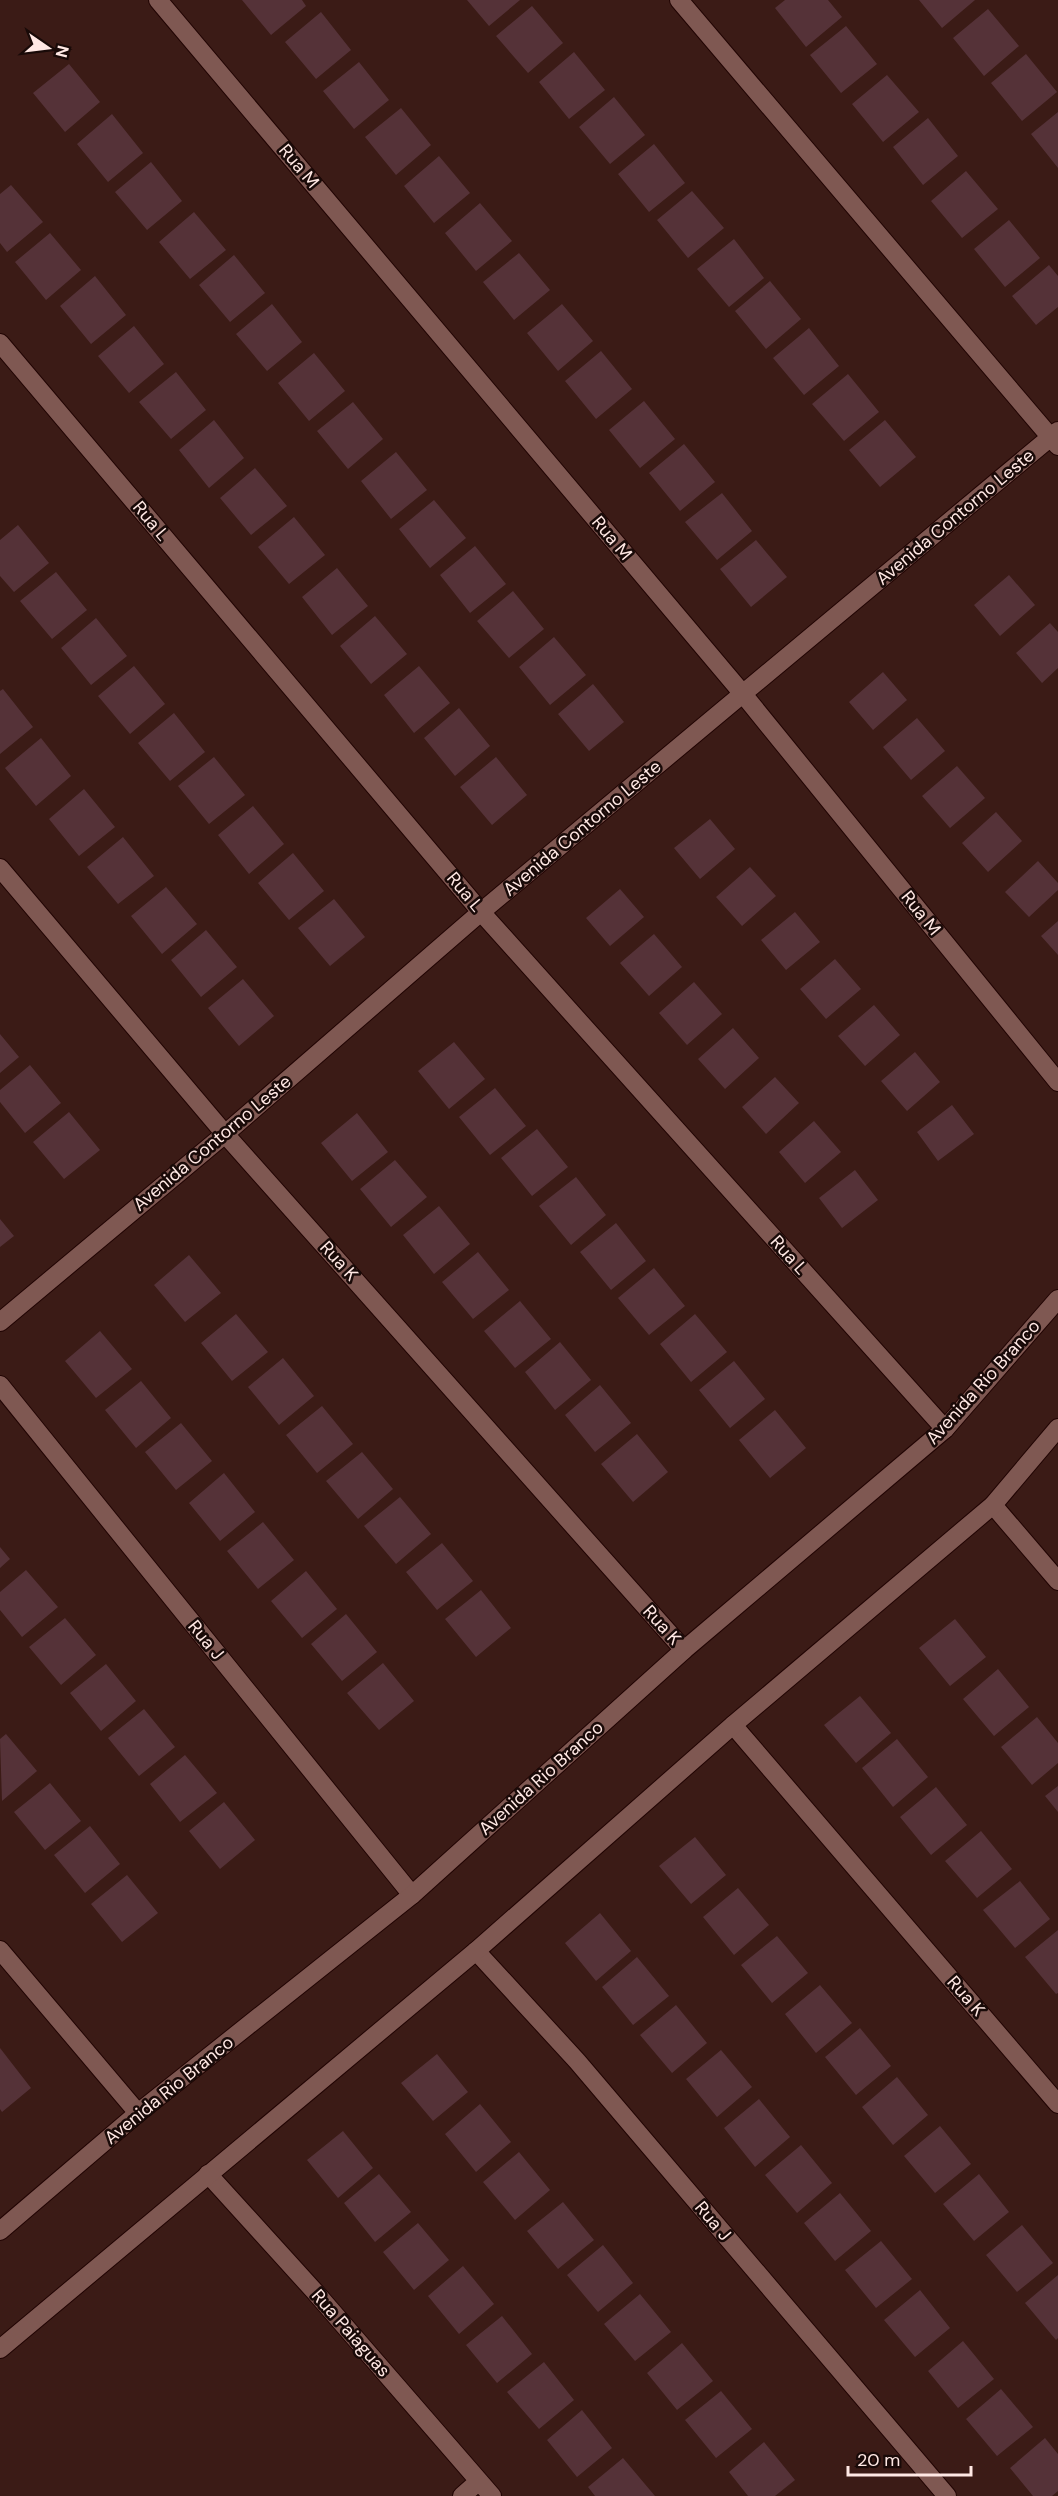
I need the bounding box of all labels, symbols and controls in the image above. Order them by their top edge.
north arrow [18,18,78,78]
text: N [50,43,74,60]
street label: Rua M [274,139,324,193]
street label: Avenida Contorno Leste [871,444,1039,590]
street label: Rua L [127,496,175,546]
street label: Rua M [587,511,637,565]
street label: Avenida Contorno Leste [498,755,666,901]
street label: Rua L [441,867,489,917]
street label: Rua M [896,886,946,940]
street label: Avenida Contorno Leste [128,1070,296,1216]
street label: Rua L [765,1230,813,1280]
street label: Rua K [315,1236,364,1287]
street label: Avenida Rio Branco [921,1315,1045,1449]
street label: Rua K [638,1600,687,1651]
street label: Rua J [183,1615,229,1665]
street label: Avenida Rio Branco [474,1716,608,1840]
street label: Rua K [942,1971,990,2022]
street label: Avenida Rio Branco [99,2030,239,2150]
street label: Rua J [689,2196,737,2246]
street label: Rua Paiaguas [306,2284,396,2382]
scale bar [848,2439,971,2477]
text: 20 m [857,2448,900,2472]

